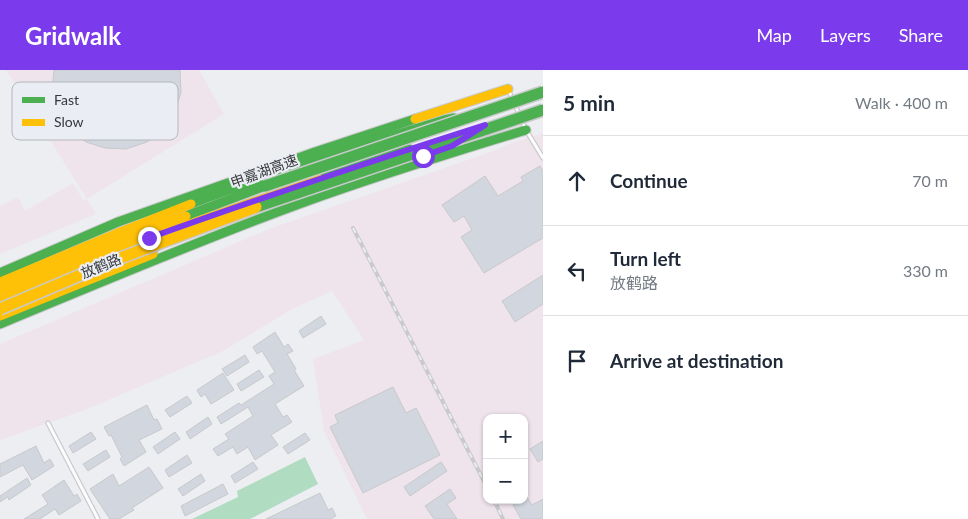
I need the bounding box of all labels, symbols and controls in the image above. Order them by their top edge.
text: Gridwalk [25,21,121,50]
text: Map [756,24,792,46]
text: Layers [820,24,871,46]
text: Share [899,24,943,46]
legend [12,82,178,140]
text: 5 min [563,90,615,115]
text: Fast [54,91,79,108]
text: Walk · 400 m [855,93,948,112]
text: Slow [54,113,84,130]
route start [412,145,435,168]
street label: 申嘉湖高速 [228,151,300,190]
icon: ahead [563,167,591,195]
text: Continue [610,169,688,192]
text: 70 m [912,171,948,190]
route end [138,227,161,250]
text: Turn left [610,247,681,270]
street label: 放鹤路 [78,250,123,281]
icon: left [563,257,591,285]
text: 330 m [903,261,948,280]
text: 放鹤路 [610,273,658,292]
icon: arrive [563,347,591,375]
text: Arrive at destination [610,349,783,372]
map controls [483,414,528,504]
button: + [483,414,528,459]
button: − [483,459,528,504]

